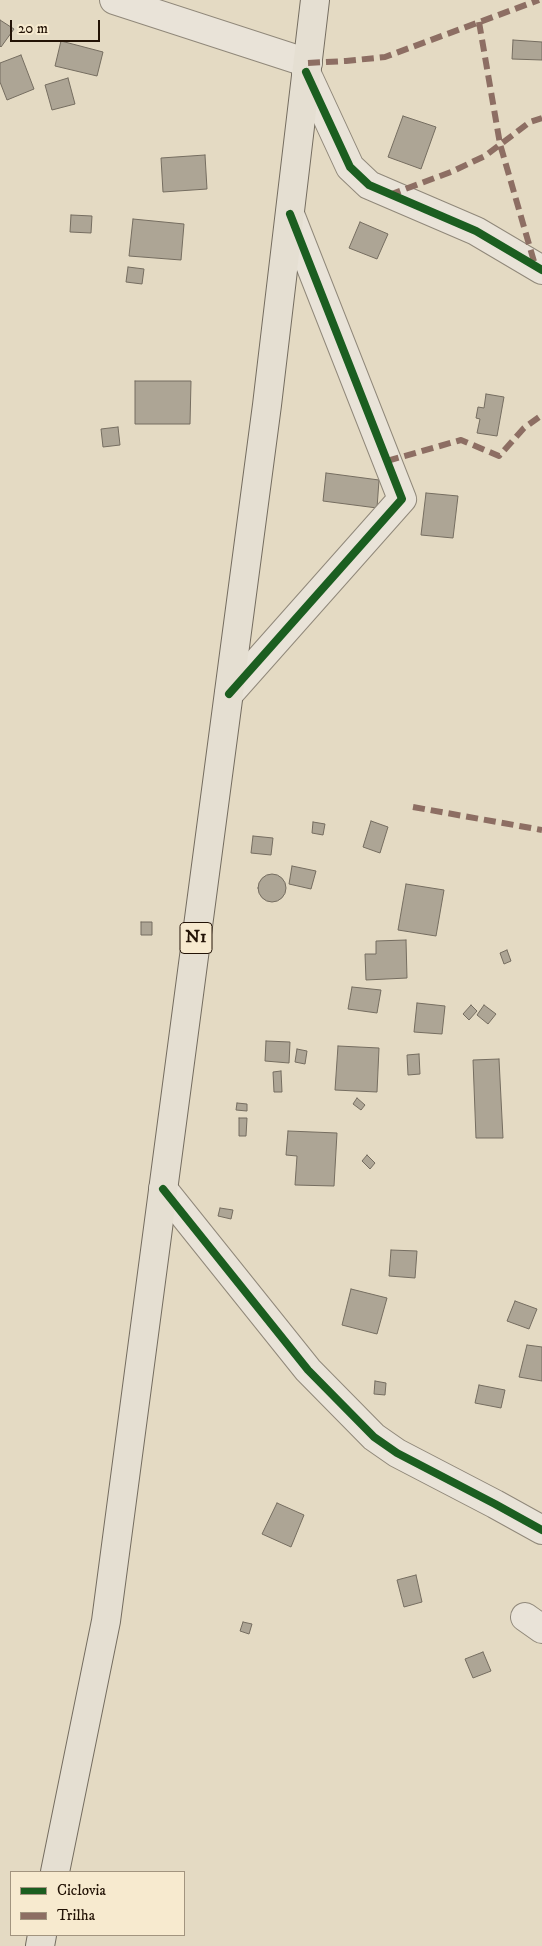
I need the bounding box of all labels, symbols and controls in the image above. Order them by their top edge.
scale bar [12,10,102,42]
text: 20 m [18,19,48,38]
road number: N1 [180,922,212,954]
legend [10,1871,185,1936]
text: Ciclovia [57,1881,106,1900]
text: Trilha [57,1906,95,1925]

